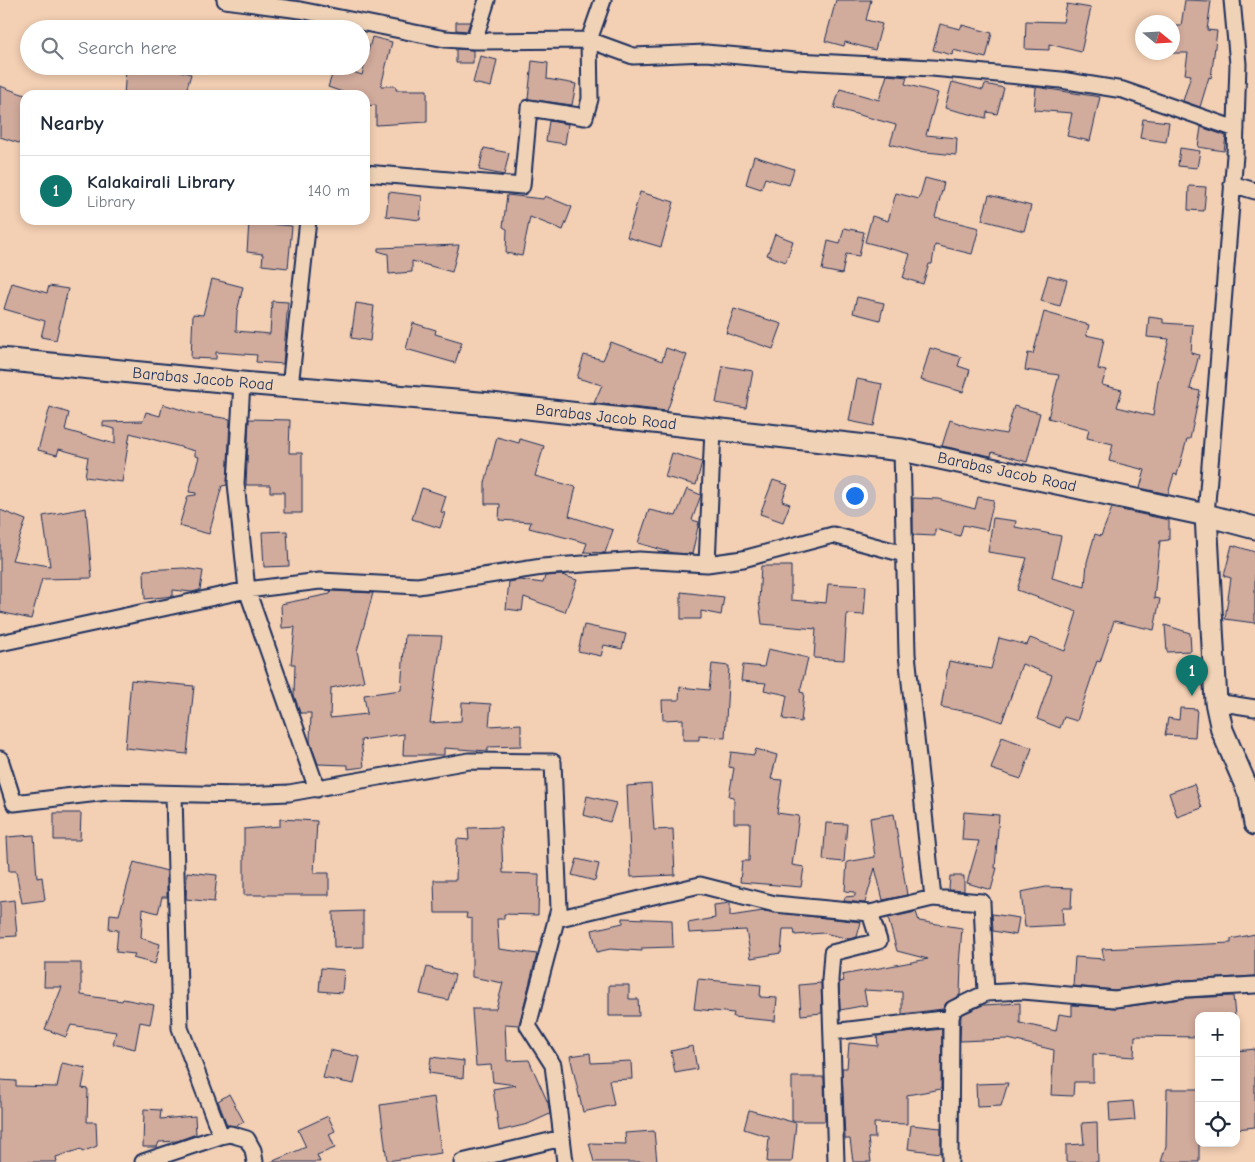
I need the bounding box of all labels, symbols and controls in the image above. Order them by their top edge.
north arrow [1135,15,1180,60]
search box [20,20,370,75]
icon: search [38,34,66,62]
text: Search here [78,37,177,59]
text: Nearby [40,111,104,135]
text: Kalakairali Library [87,171,235,193]
text: 1 [53,182,59,200]
text: 140 m [308,182,350,200]
text: Library [87,193,135,211]
street label: Barabas Jacob Road [132,364,274,394]
street label: Barabas Jacob Road [535,401,677,433]
street label: Barabas Jacob Road [936,448,1078,496]
your location [842,483,868,509]
pin: 1 [1176,655,1208,696]
map controls [1195,1012,1240,1147]
button: + [1195,1012,1240,1057]
button: − [1195,1057,1240,1102]
button: locate [1195,1102,1240,1147]

